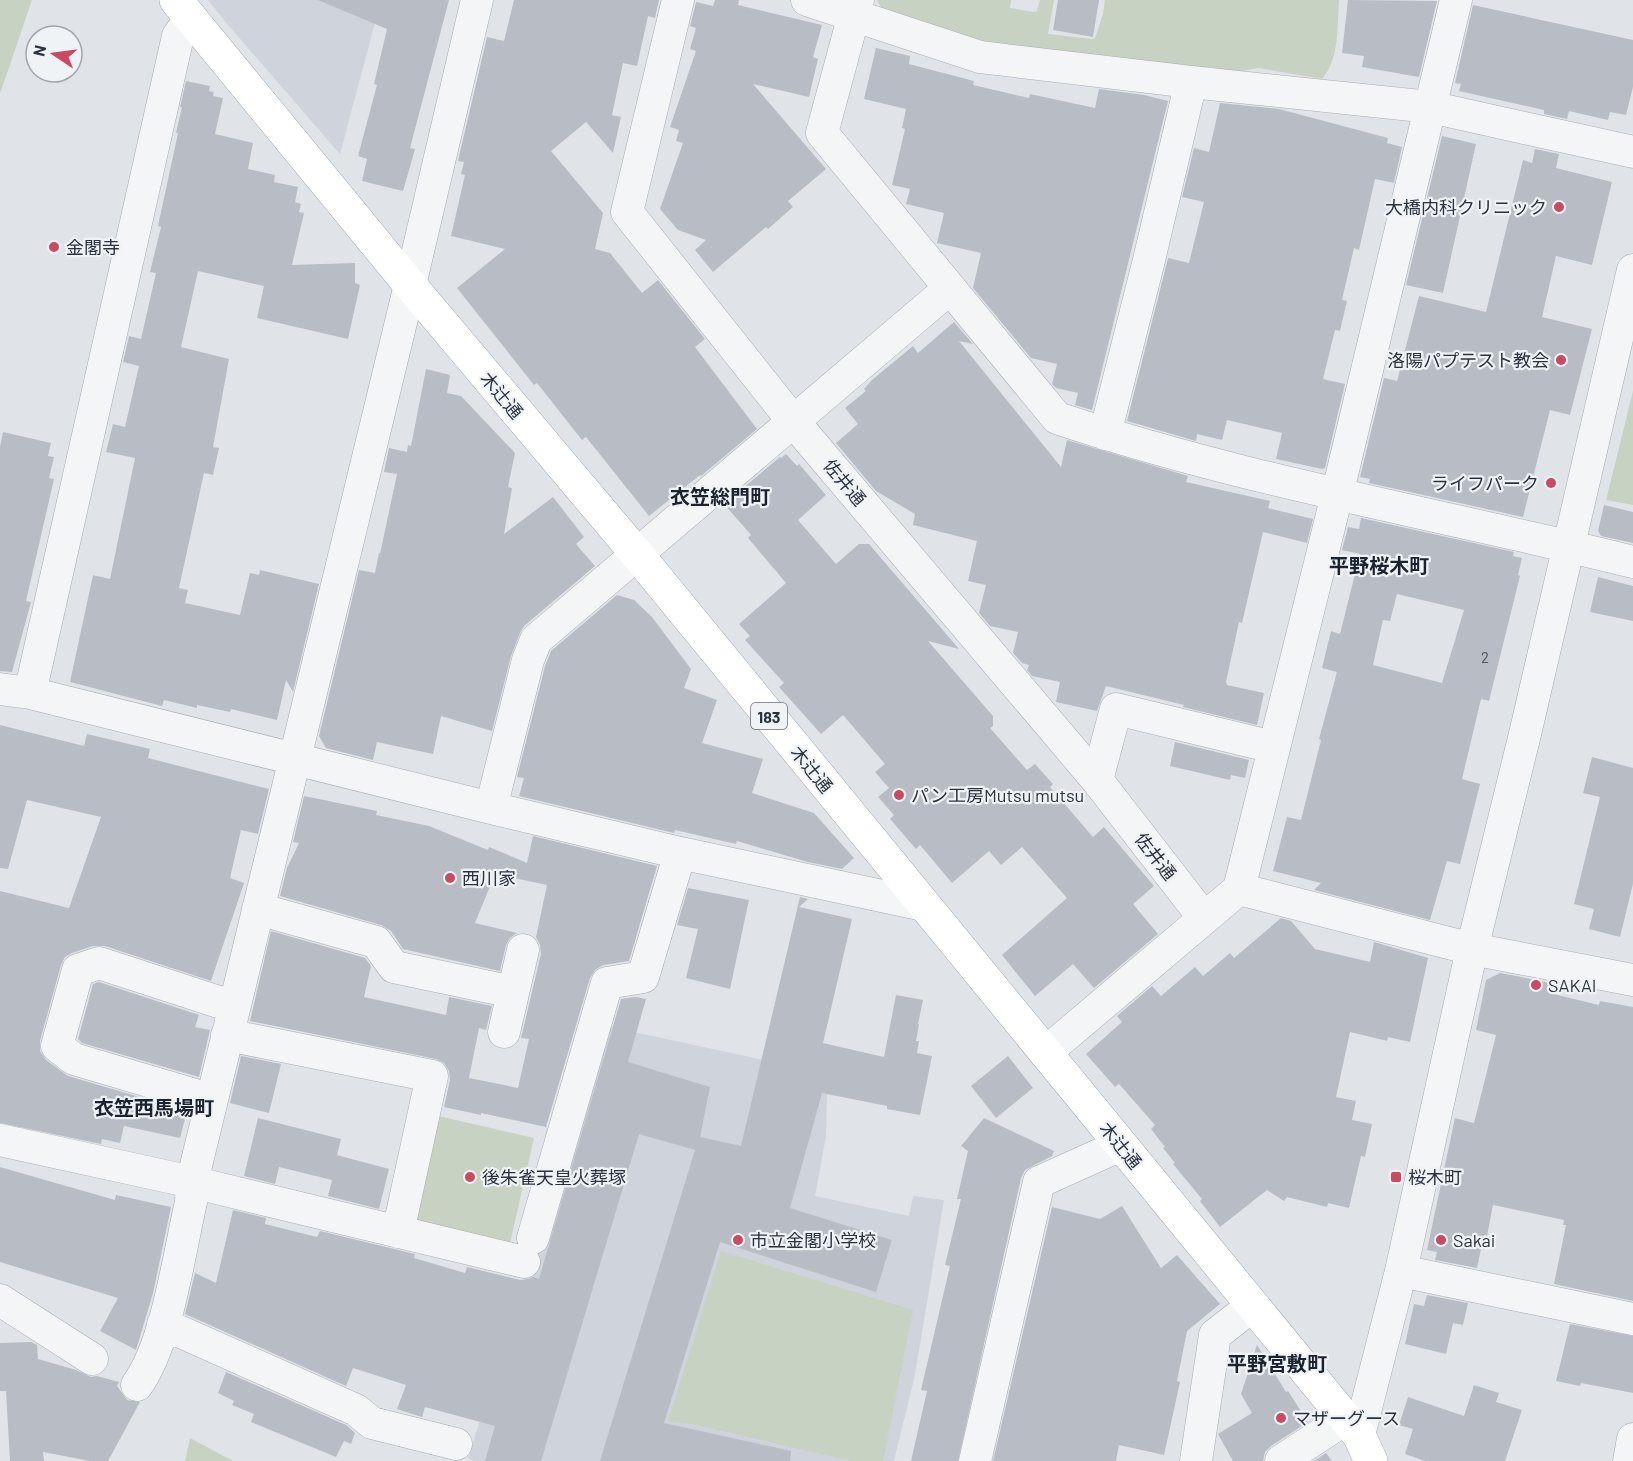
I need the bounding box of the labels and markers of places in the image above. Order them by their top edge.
place label: 大橋内科クリニック [1385,196,1547,218]
marker: 大橋内科クリニック [1552,200,1566,214]
place label: 金閣寺 [66,236,120,258]
marker: 金閣寺 [47,240,61,254]
place label: 洛陽パプテスト教会 [1387,349,1549,371]
marker: 洛陽パプテスト教会 [1554,353,1568,367]
place label: ライフパーク [1431,472,1539,494]
marker: ライフパーク [1544,476,1558,490]
place label: パン工房Mutsu mutsu [911,784,1084,806]
marker: パン工房Mutsu mutsu [892,788,906,802]
place label: 西川家 [462,867,516,889]
marker: 西川家 [443,871,457,885]
place label: SAKAI [1548,974,1597,996]
marker: SAKAI [1529,978,1543,992]
place label: 後朱雀天皇火葬塚 [482,1166,626,1188]
place label: 桜木町 [1408,1166,1462,1188]
marker: 後朱雀天皇火葬塚 [463,1170,477,1184]
marker: 桜木町 [1389,1170,1403,1184]
place label: 市立金閣小学校 [750,1229,876,1251]
place label: Sakai [1453,1229,1495,1251]
marker: 市立金閣小学校 [731,1233,745,1247]
marker: Sakai [1434,1233,1448,1247]
place label: マザーグース [1293,1407,1400,1429]
marker: マザーグース [1274,1411,1288,1425]

